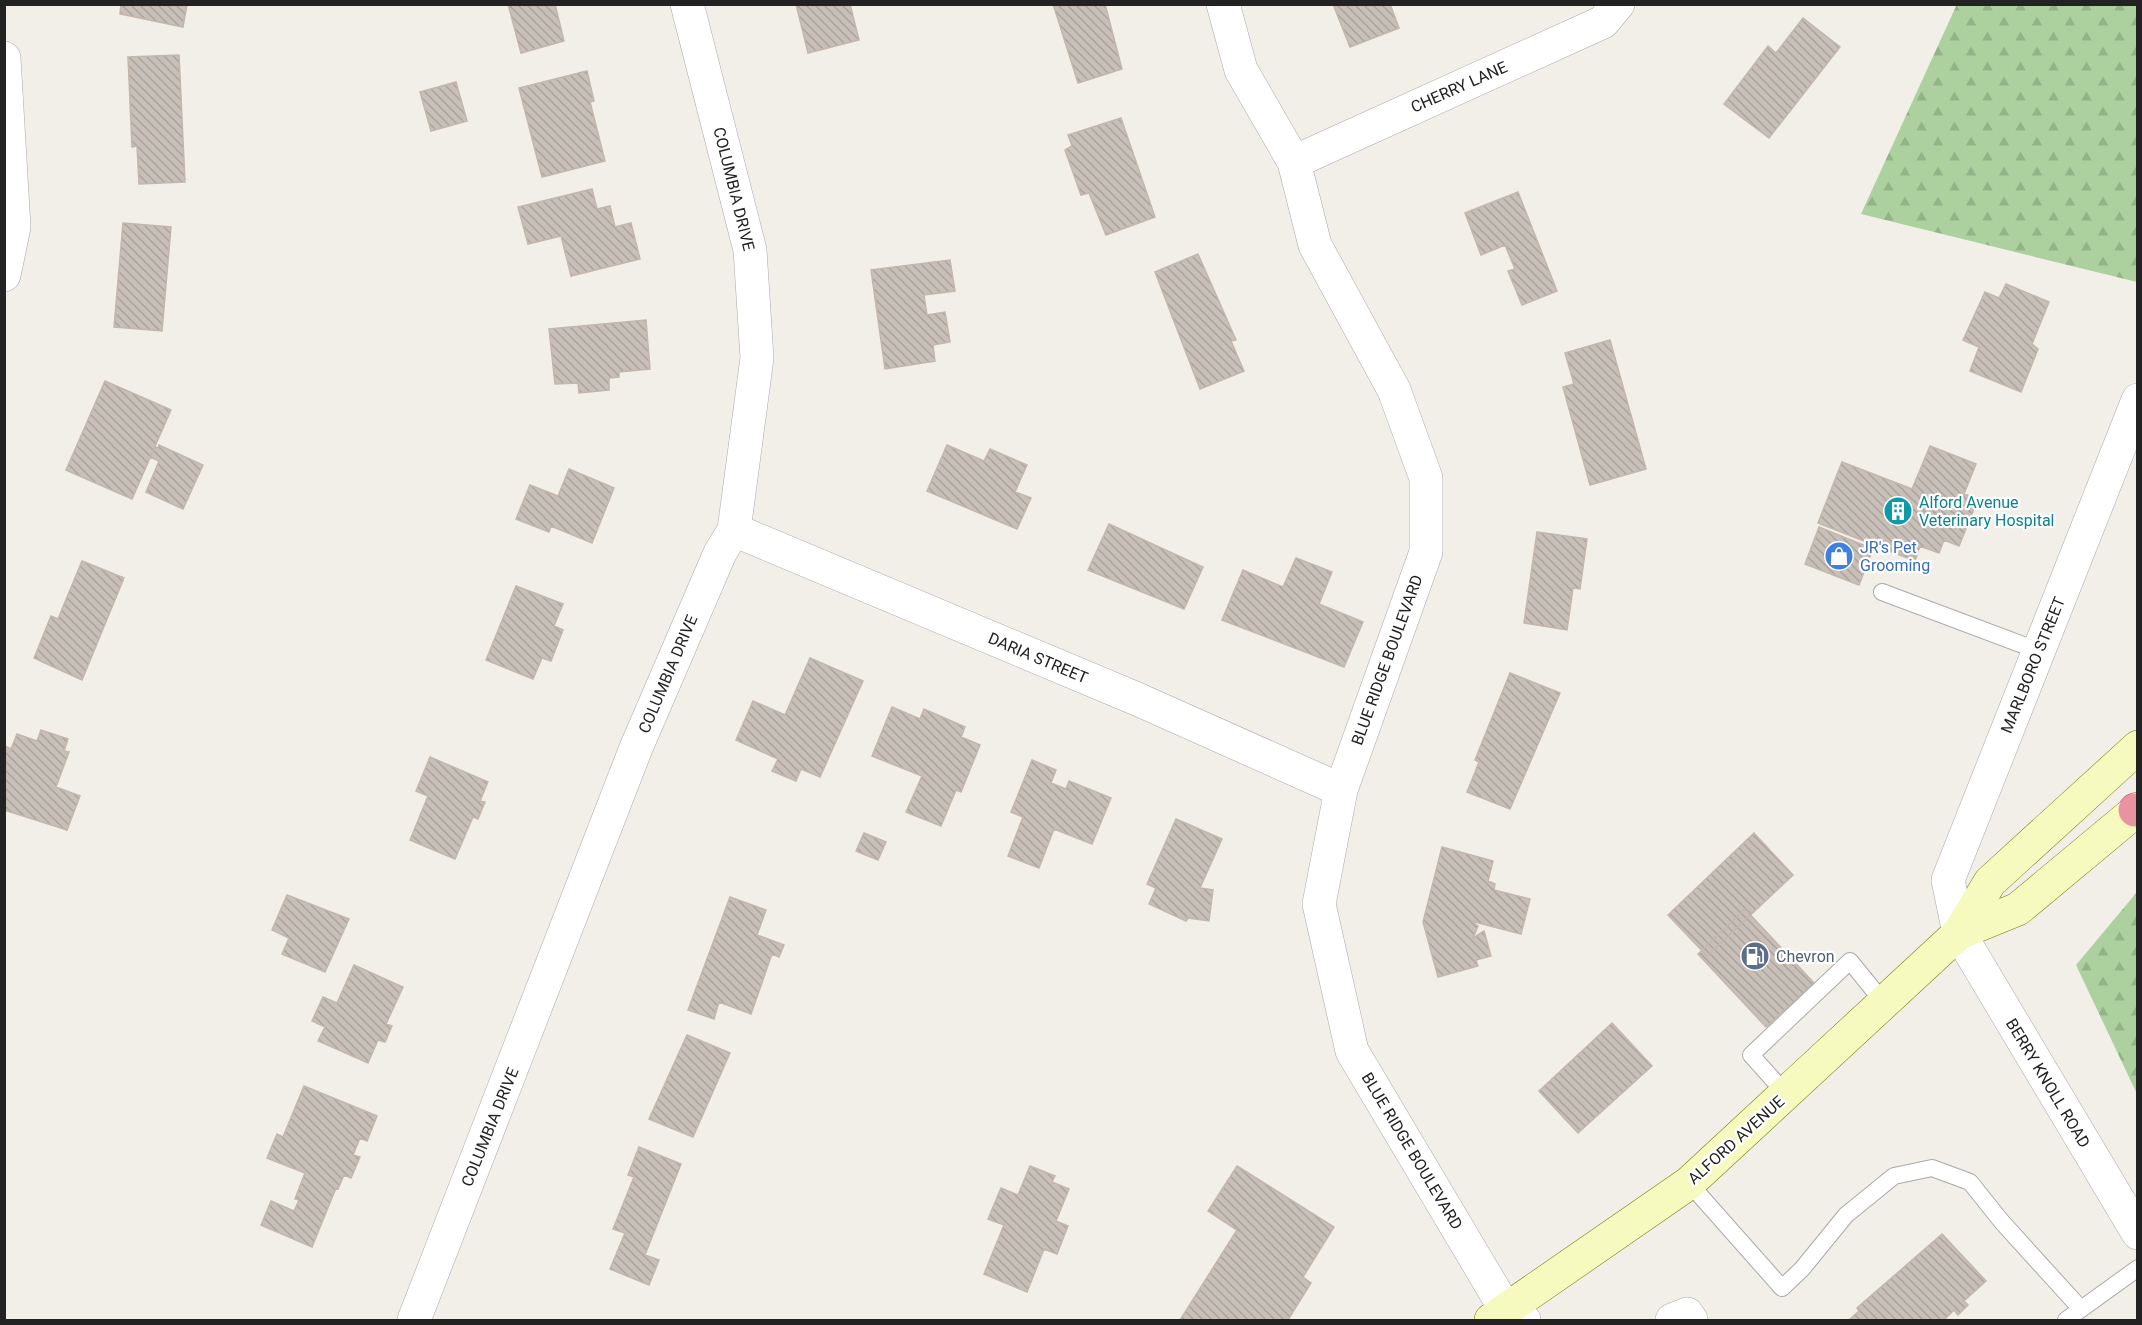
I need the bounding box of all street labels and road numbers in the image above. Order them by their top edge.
street label: CHERRY LANE [1408,57,1510,117]
street label: COLUMBIA DRIVE [709,125,759,253]
street label: BLUE RIDGE BOULEVARD [1347,572,1427,748]
street label: MARLBORO STREET [1997,594,2069,736]
street label: COLUMBIA DRIVE [634,612,702,736]
street label: DARIA STREET [985,628,1091,688]
street label: BERRY KNOLL ROAD [2002,1015,2094,1151]
street label: COLUMBIA DRIVE [457,1065,523,1189]
street label: BLUE RIDGE BOULEVARD [1358,1069,1466,1233]
street label: ALFORD AVENUE [1684,1092,1788,1188]

